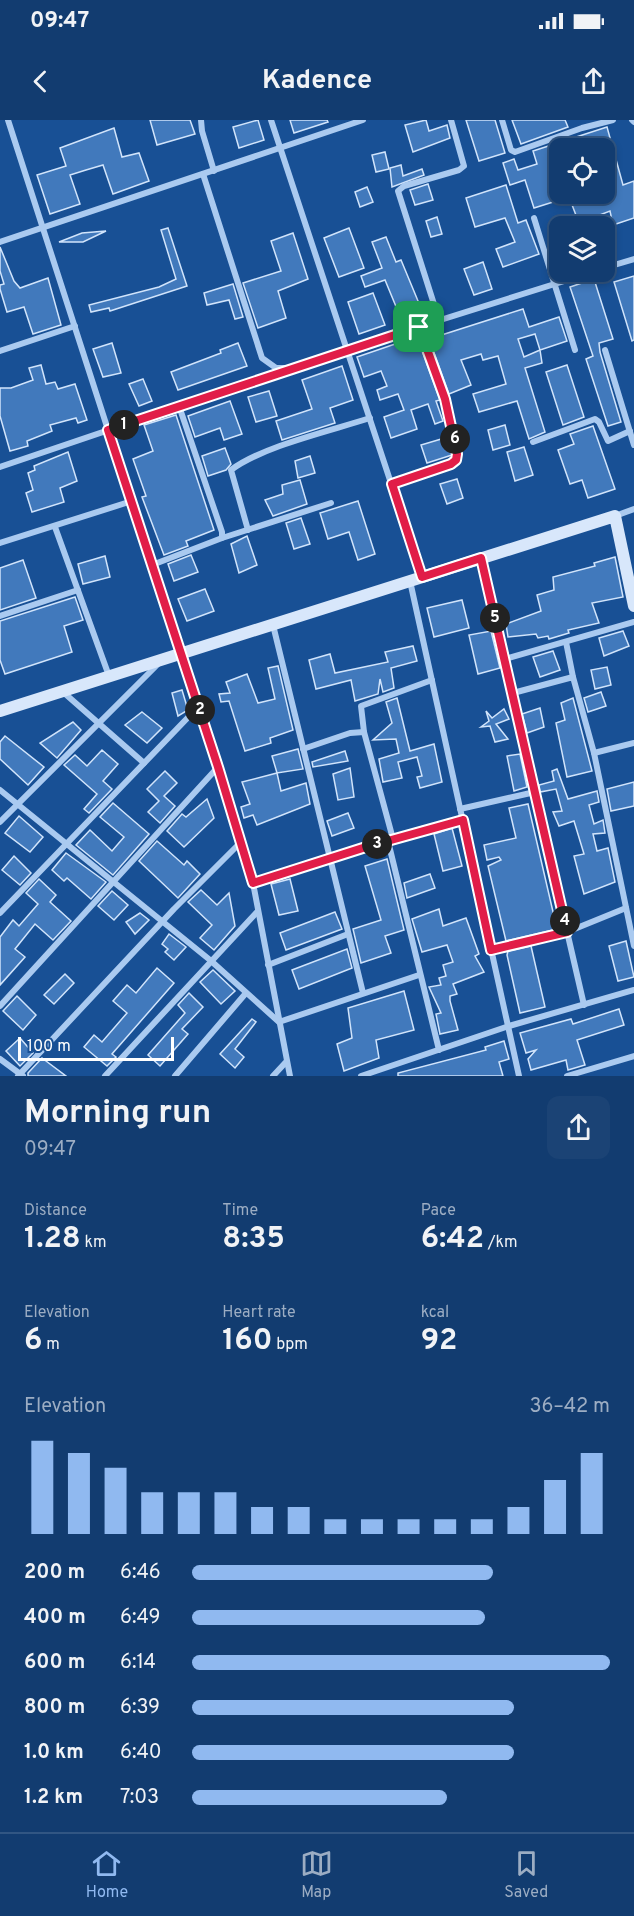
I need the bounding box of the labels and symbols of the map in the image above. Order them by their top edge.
pin [393,301,444,352]
pin: 1 [109,410,139,440]
pin: 6 [440,424,470,454]
pin: 5 [480,603,510,633]
pin: 2 [185,695,215,725]
pin: 3 [362,829,392,859]
pin: 4 [550,906,580,936]
scale bar [18,1034,174,1061]

